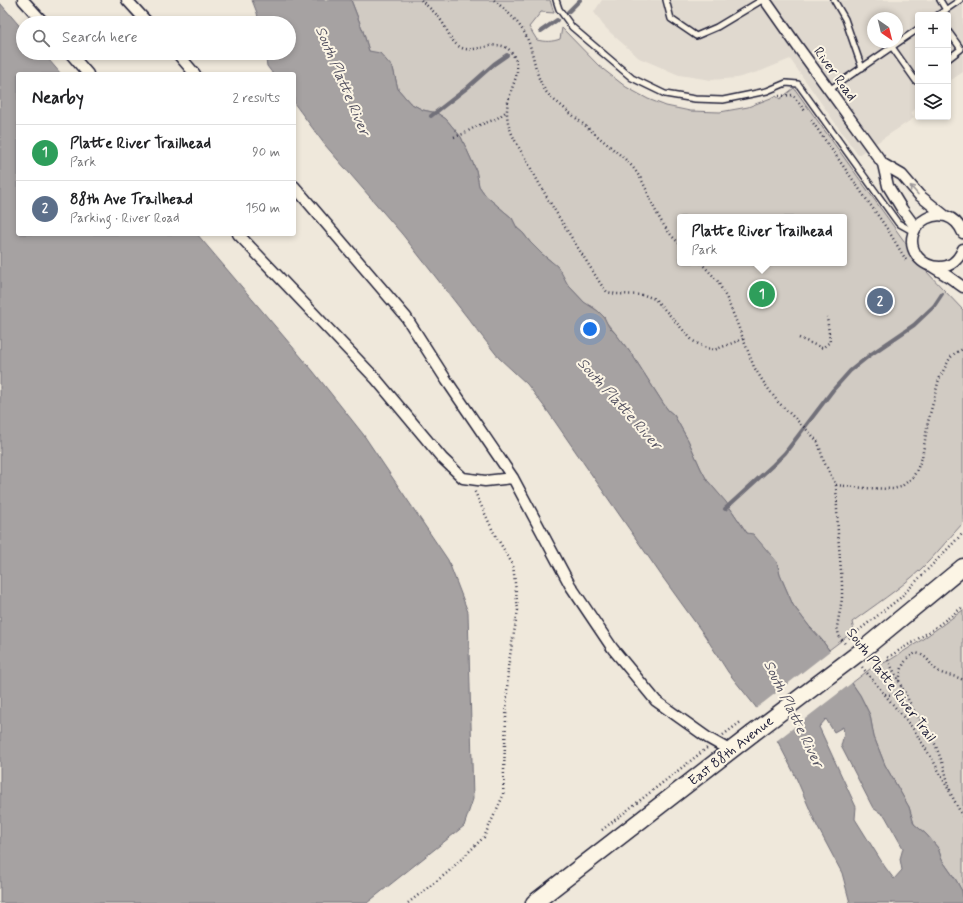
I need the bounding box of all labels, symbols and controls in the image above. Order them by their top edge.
north arrow [867,12,903,48]
map controls [915,12,951,120]
button: + [915,12,951,48]
search box [16,16,296,60]
water label: South Platte River [310,23,375,141]
icon: search [30,27,52,49]
text: Search here [62,28,138,48]
street label: River Road [809,43,861,105]
button: − [915,48,951,84]
button: layers [915,84,951,120]
text: Nearby [32,87,84,109]
text: 2 results [233,90,280,107]
text: Platte River Trailhead [70,134,211,154]
text: 1 [42,144,48,161]
text: 90 m [252,144,280,161]
text: Park [70,154,96,171]
one-way arrow [910,184,919,195]
text: 88th Ave Trailhead [70,190,193,210]
text: 2 [42,200,48,217]
text: 150 m [246,200,280,217]
text: Parking · River Road [70,210,180,227]
popup [677,214,847,266]
text: Platte River Trailhead [691,222,833,242]
text: Park [691,242,717,259]
pin: 1 [749,279,775,309]
pin: 2 [867,286,893,316]
your location [580,319,600,339]
water label: South Platte River [572,354,667,456]
street label: South Platte River Trail [842,624,940,746]
water label: South Platte River [758,657,828,773]
street label: East 88th Avenue [685,712,777,790]

